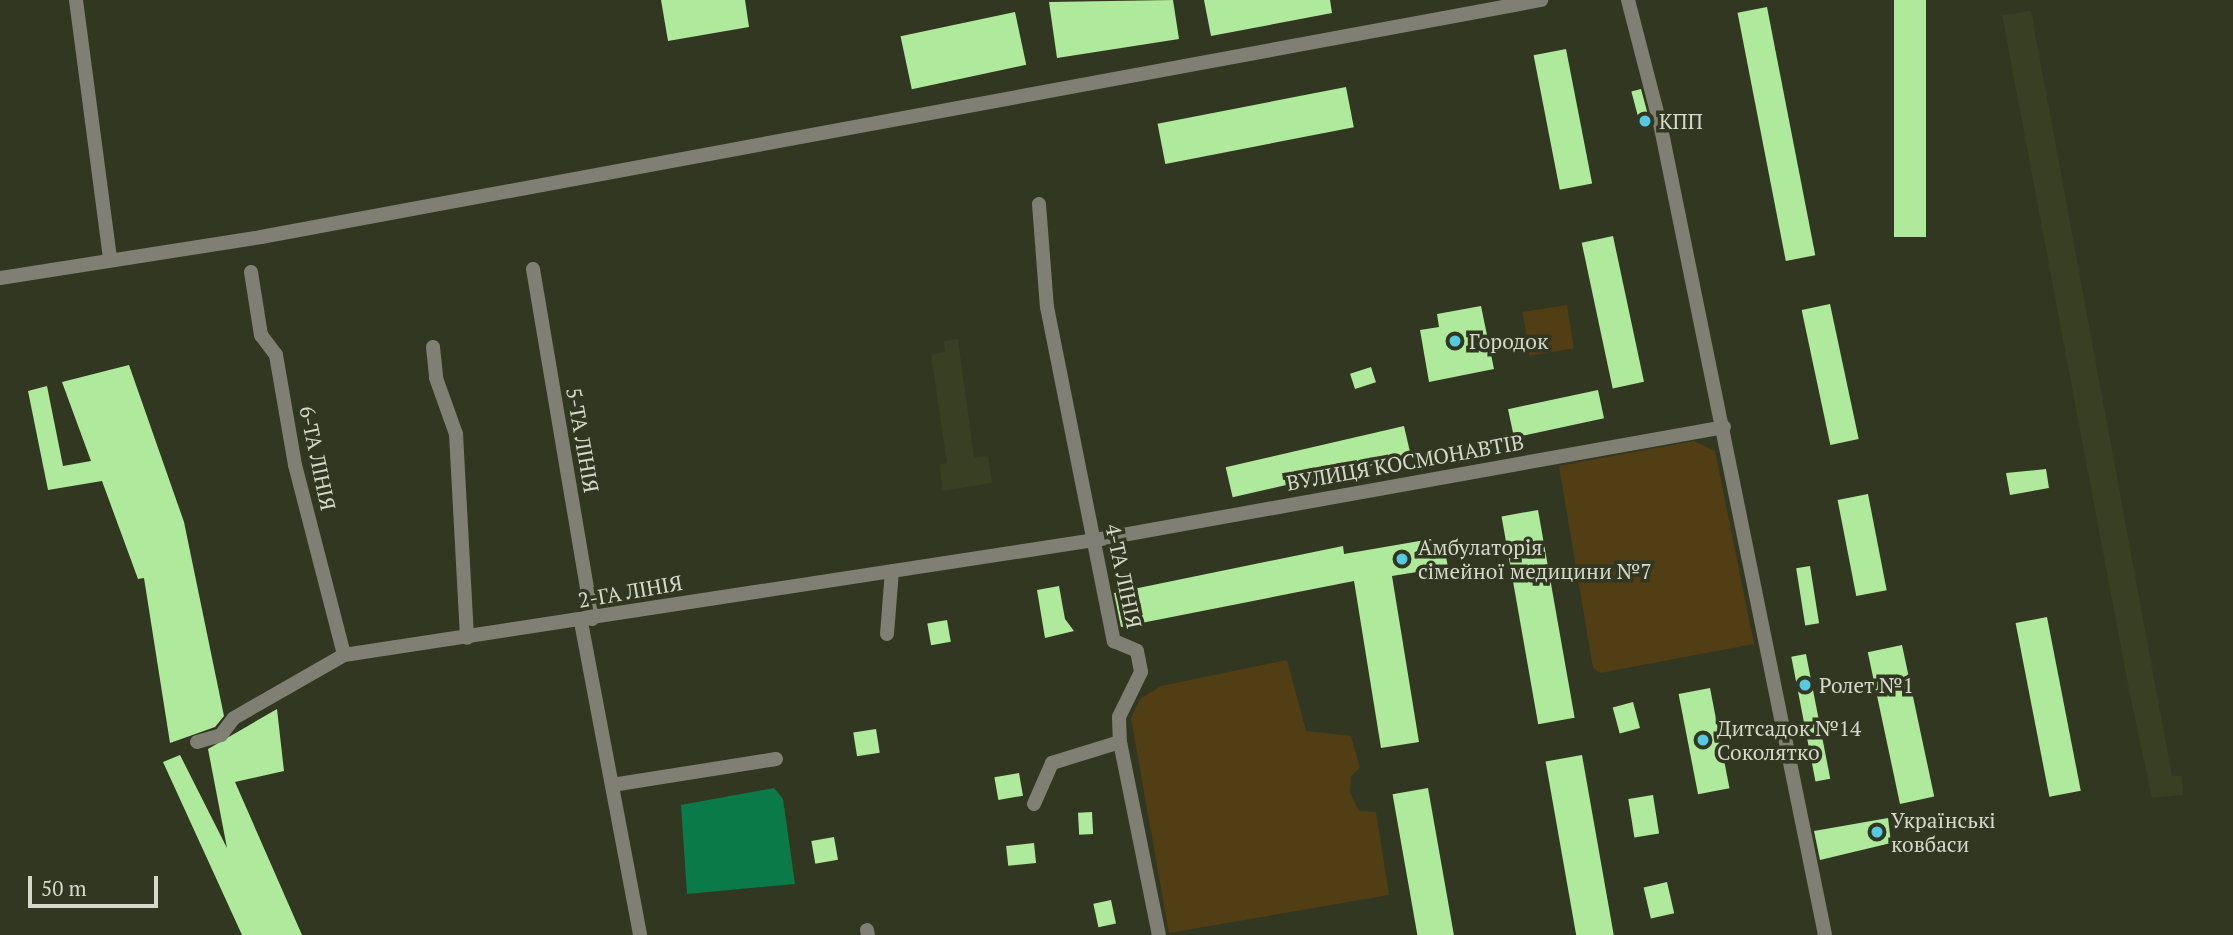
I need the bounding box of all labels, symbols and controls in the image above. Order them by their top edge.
place label: КПП [1659,108,1703,134]
marker: КПП [1637,113,1653,129]
place label: Городок [1469,328,1548,354]
marker: Городок [1447,333,1463,349]
street label: 5-ТА ЛІНІЯ [561,385,605,495]
street label: 6-ТА ЛІНІЯ [295,403,341,513]
street label: ВУЛИЦЯ КОСМОНАВТІВ [1284,429,1526,495]
street label: 4-ТА ЛІНІЯ [1101,521,1147,631]
place label: Амбулаторія сімейної медицини №7 [1418,534,1652,584]
marker: Амбулаторія сімейної медицини №7 [1392,549,1412,569]
street label: 2-ГА ЛІНІЯ [576,569,684,613]
place label: Ролет №1 [1819,672,1914,698]
marker: Ролет №1 [1797,677,1813,693]
place label: Дитсадок №14 Соколятко [1717,715,1861,765]
marker: Дитсадок №14 Соколятко [1695,732,1711,748]
place label: Українські ковбаси [1891,807,1996,857]
marker: Українські ковбаси [1869,824,1885,840]
scale bar [32,862,161,906]
text: 50 m [41,874,87,902]

